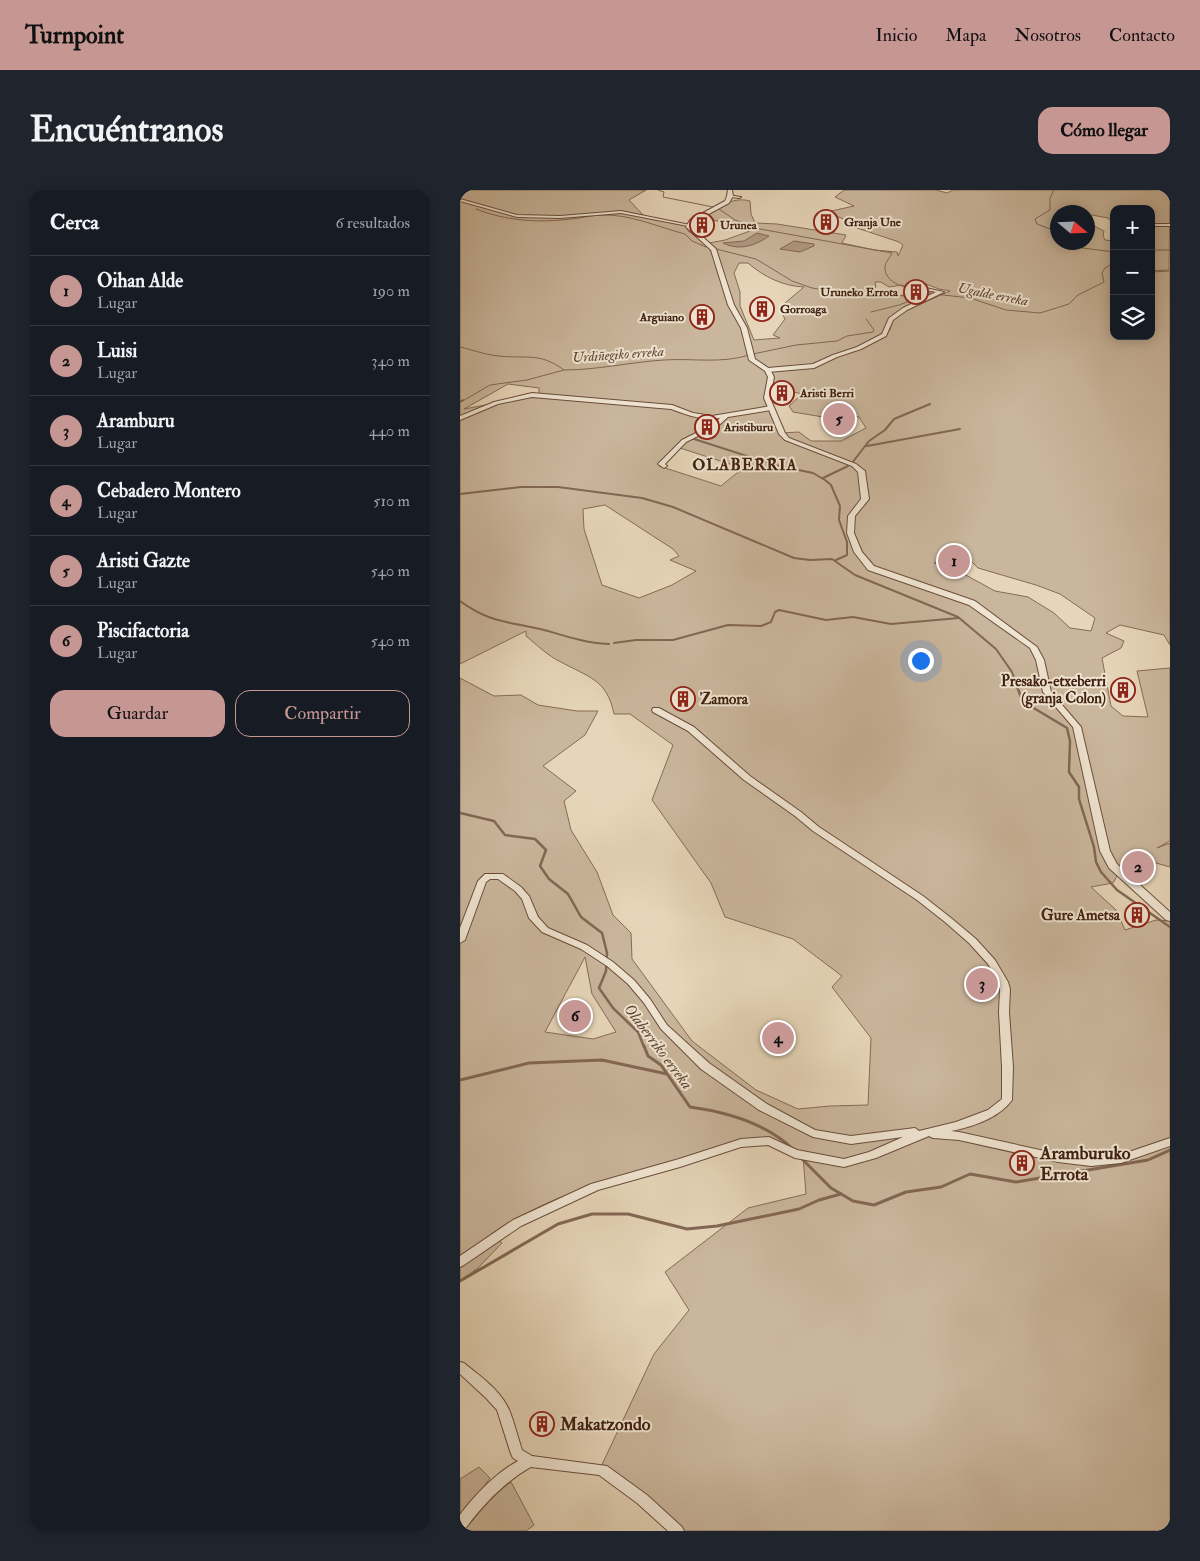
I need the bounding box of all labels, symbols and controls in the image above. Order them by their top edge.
text: Turnpoint [25,20,124,51]
text: Inicio [875,24,917,47]
text: Mapa [945,24,987,47]
text: Nosotros [1015,24,1081,47]
text: Contacto [1109,24,1175,47]
button: Cómo llegar [1038,107,1170,154]
text: Encuéntranos [30,108,223,152]
north arrow [1050,205,1095,250]
map controls [1110,205,1155,340]
button: + [1110,205,1155,250]
text: Cerca [50,209,99,236]
building icon: Granja Une [813,209,839,235]
building icon: Urunea [689,212,715,238]
text: 6 resultados [335,213,410,233]
place label: Granja Une [844,215,902,230]
place label: Urunea [720,218,758,233]
button: − [1110,250,1155,295]
text: Oihan Alde [97,269,183,293]
building icon: Uruneko Errota [903,279,929,305]
water label: Ugalde erreka [956,279,1030,310]
text: 1 [63,281,69,301]
text: 190 m [372,281,410,301]
place label: Uruneko Errota [820,285,899,300]
text: Lugar [97,293,137,313]
button: layers [1110,295,1155,340]
building icon: Gorroaga [749,296,775,322]
place label: Gorroaga [780,302,827,317]
building icon: Arguiano [689,304,715,330]
place label: Arguiano [639,310,684,325]
text: Luisi [97,339,137,363]
water label: Urdiñegiko erreka [572,343,665,366]
text: 2 [62,351,70,371]
text: 340 m [371,351,410,371]
text: Lugar [97,363,137,383]
building icon: Aristi Berri [769,380,795,406]
place label: Aristi Berri [799,386,855,401]
pin: 5 [823,400,855,438]
text: Aramburu [97,409,175,433]
building icon: Aristiburu [694,414,720,440]
place label: Aristiburu [723,420,774,435]
text: 3 [63,421,69,441]
text: 440 m [369,421,410,441]
text: Lugar [97,433,137,453]
district label: OLABERRIA [692,455,798,475]
text: Cebadero Montero [97,479,241,503]
text: 4 [62,491,70,511]
text: 510 m [373,491,410,511]
text: Lugar [97,503,137,523]
pin: 1 [938,542,970,580]
text: Aristi Gazte [97,549,190,573]
text: 5 [62,561,70,581]
text: 540 m [371,561,410,581]
text: Lugar [97,573,137,593]
text: Piscifactoria [97,619,189,643]
text: 6 [62,631,70,651]
text: 540 m [371,631,410,651]
text: Lugar [97,643,137,663]
your location [908,648,934,674]
place label: Presako-etxeberri (granja Colon) [1001,672,1106,709]
building icon: Presako-etxeberri (granja Colon) [1110,677,1136,703]
building icon: Zamora [670,686,696,712]
button: Guardar [50,690,225,737]
button: Compartir [235,690,410,737]
place label: Zamora [700,690,749,709]
pin: 2 [1122,848,1154,886]
building icon: Gure Ametsa [1124,902,1150,928]
place label: Gure Ametsa [1041,906,1121,925]
pin: 3 [966,965,998,1003]
pin: 6 [559,997,591,1035]
water label: Olaberriko erreka [619,1000,697,1094]
pin: 4 [762,1019,794,1057]
place label: Aramburuko Errota [1039,1142,1131,1186]
building icon: Aramburuko Errota [1009,1150,1035,1176]
building icon: Makatzondo [529,1411,555,1437]
place label: Makatzondo [559,1413,651,1436]

